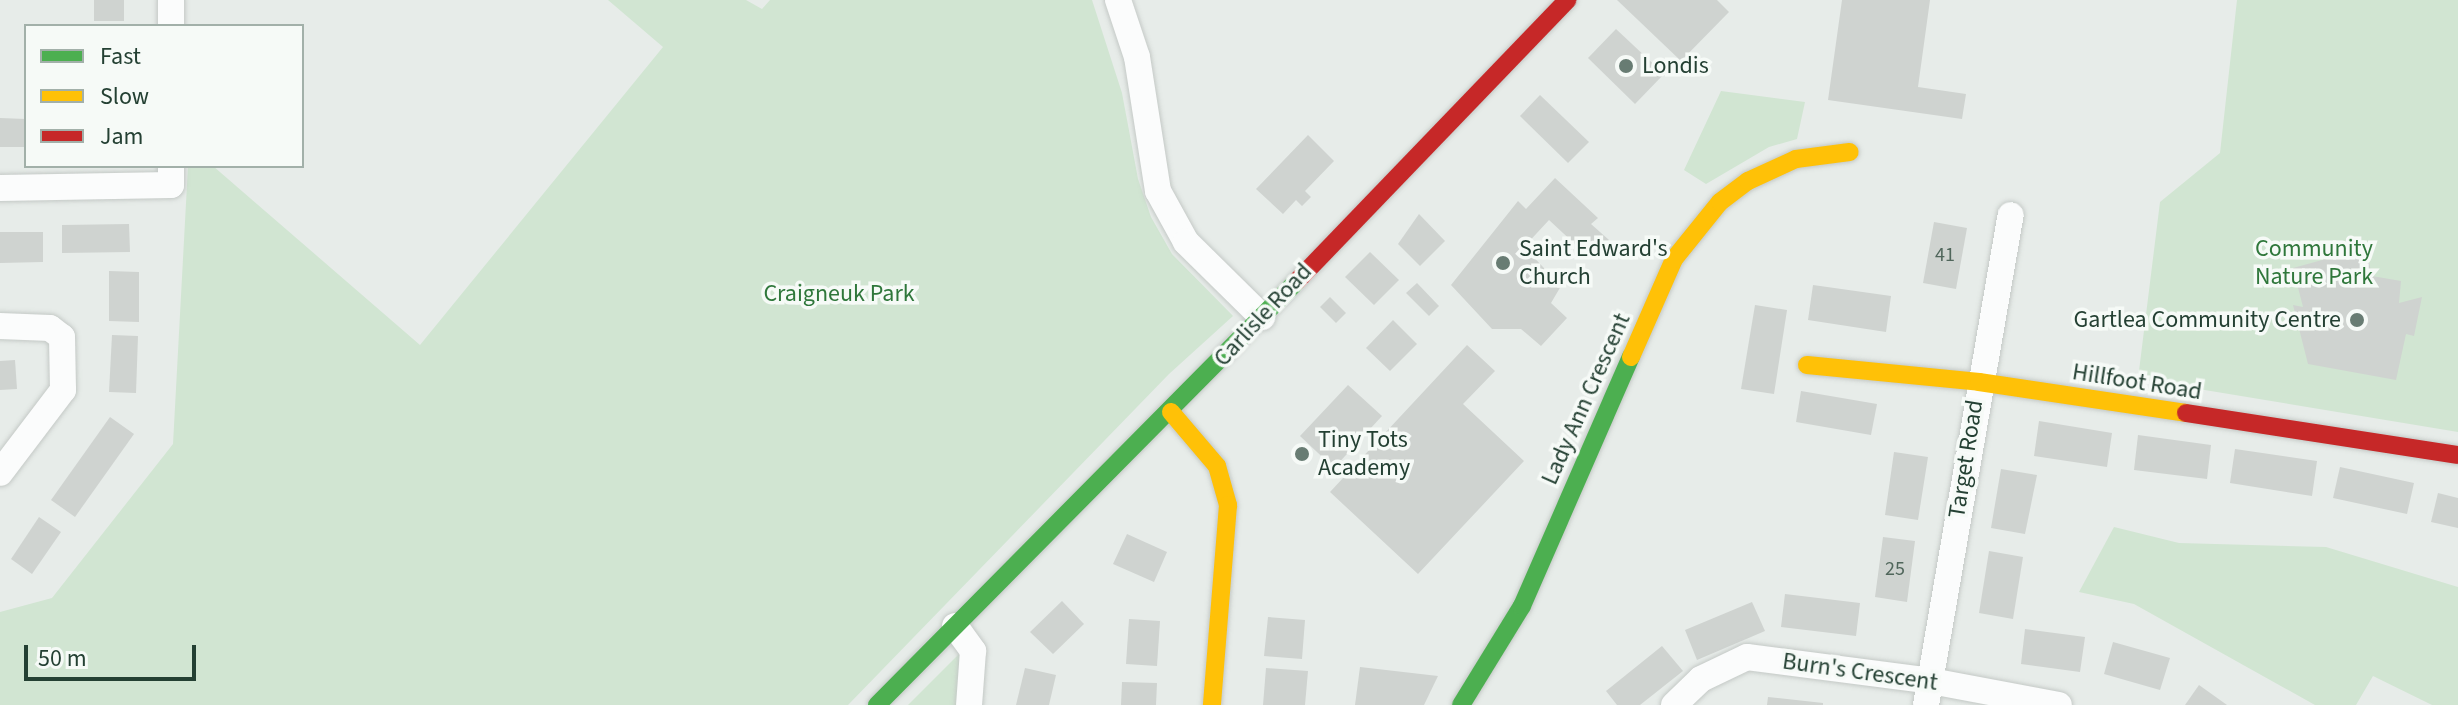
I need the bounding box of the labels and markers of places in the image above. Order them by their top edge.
place label: Londis [1642,52,1709,80]
marker: Londis [1617,57,1635,75]
place label: Saint Edward's Church [1519,235,1668,291]
marker: Saint Edward's Church [1494,254,1512,272]
place label: Gartlea Community Centre [2074,306,2341,334]
marker: Gartlea Community Centre [2348,311,2366,329]
place label: Tiny Tots Academy [1318,426,1410,482]
marker: Tiny Tots Academy [1293,445,1311,463]

